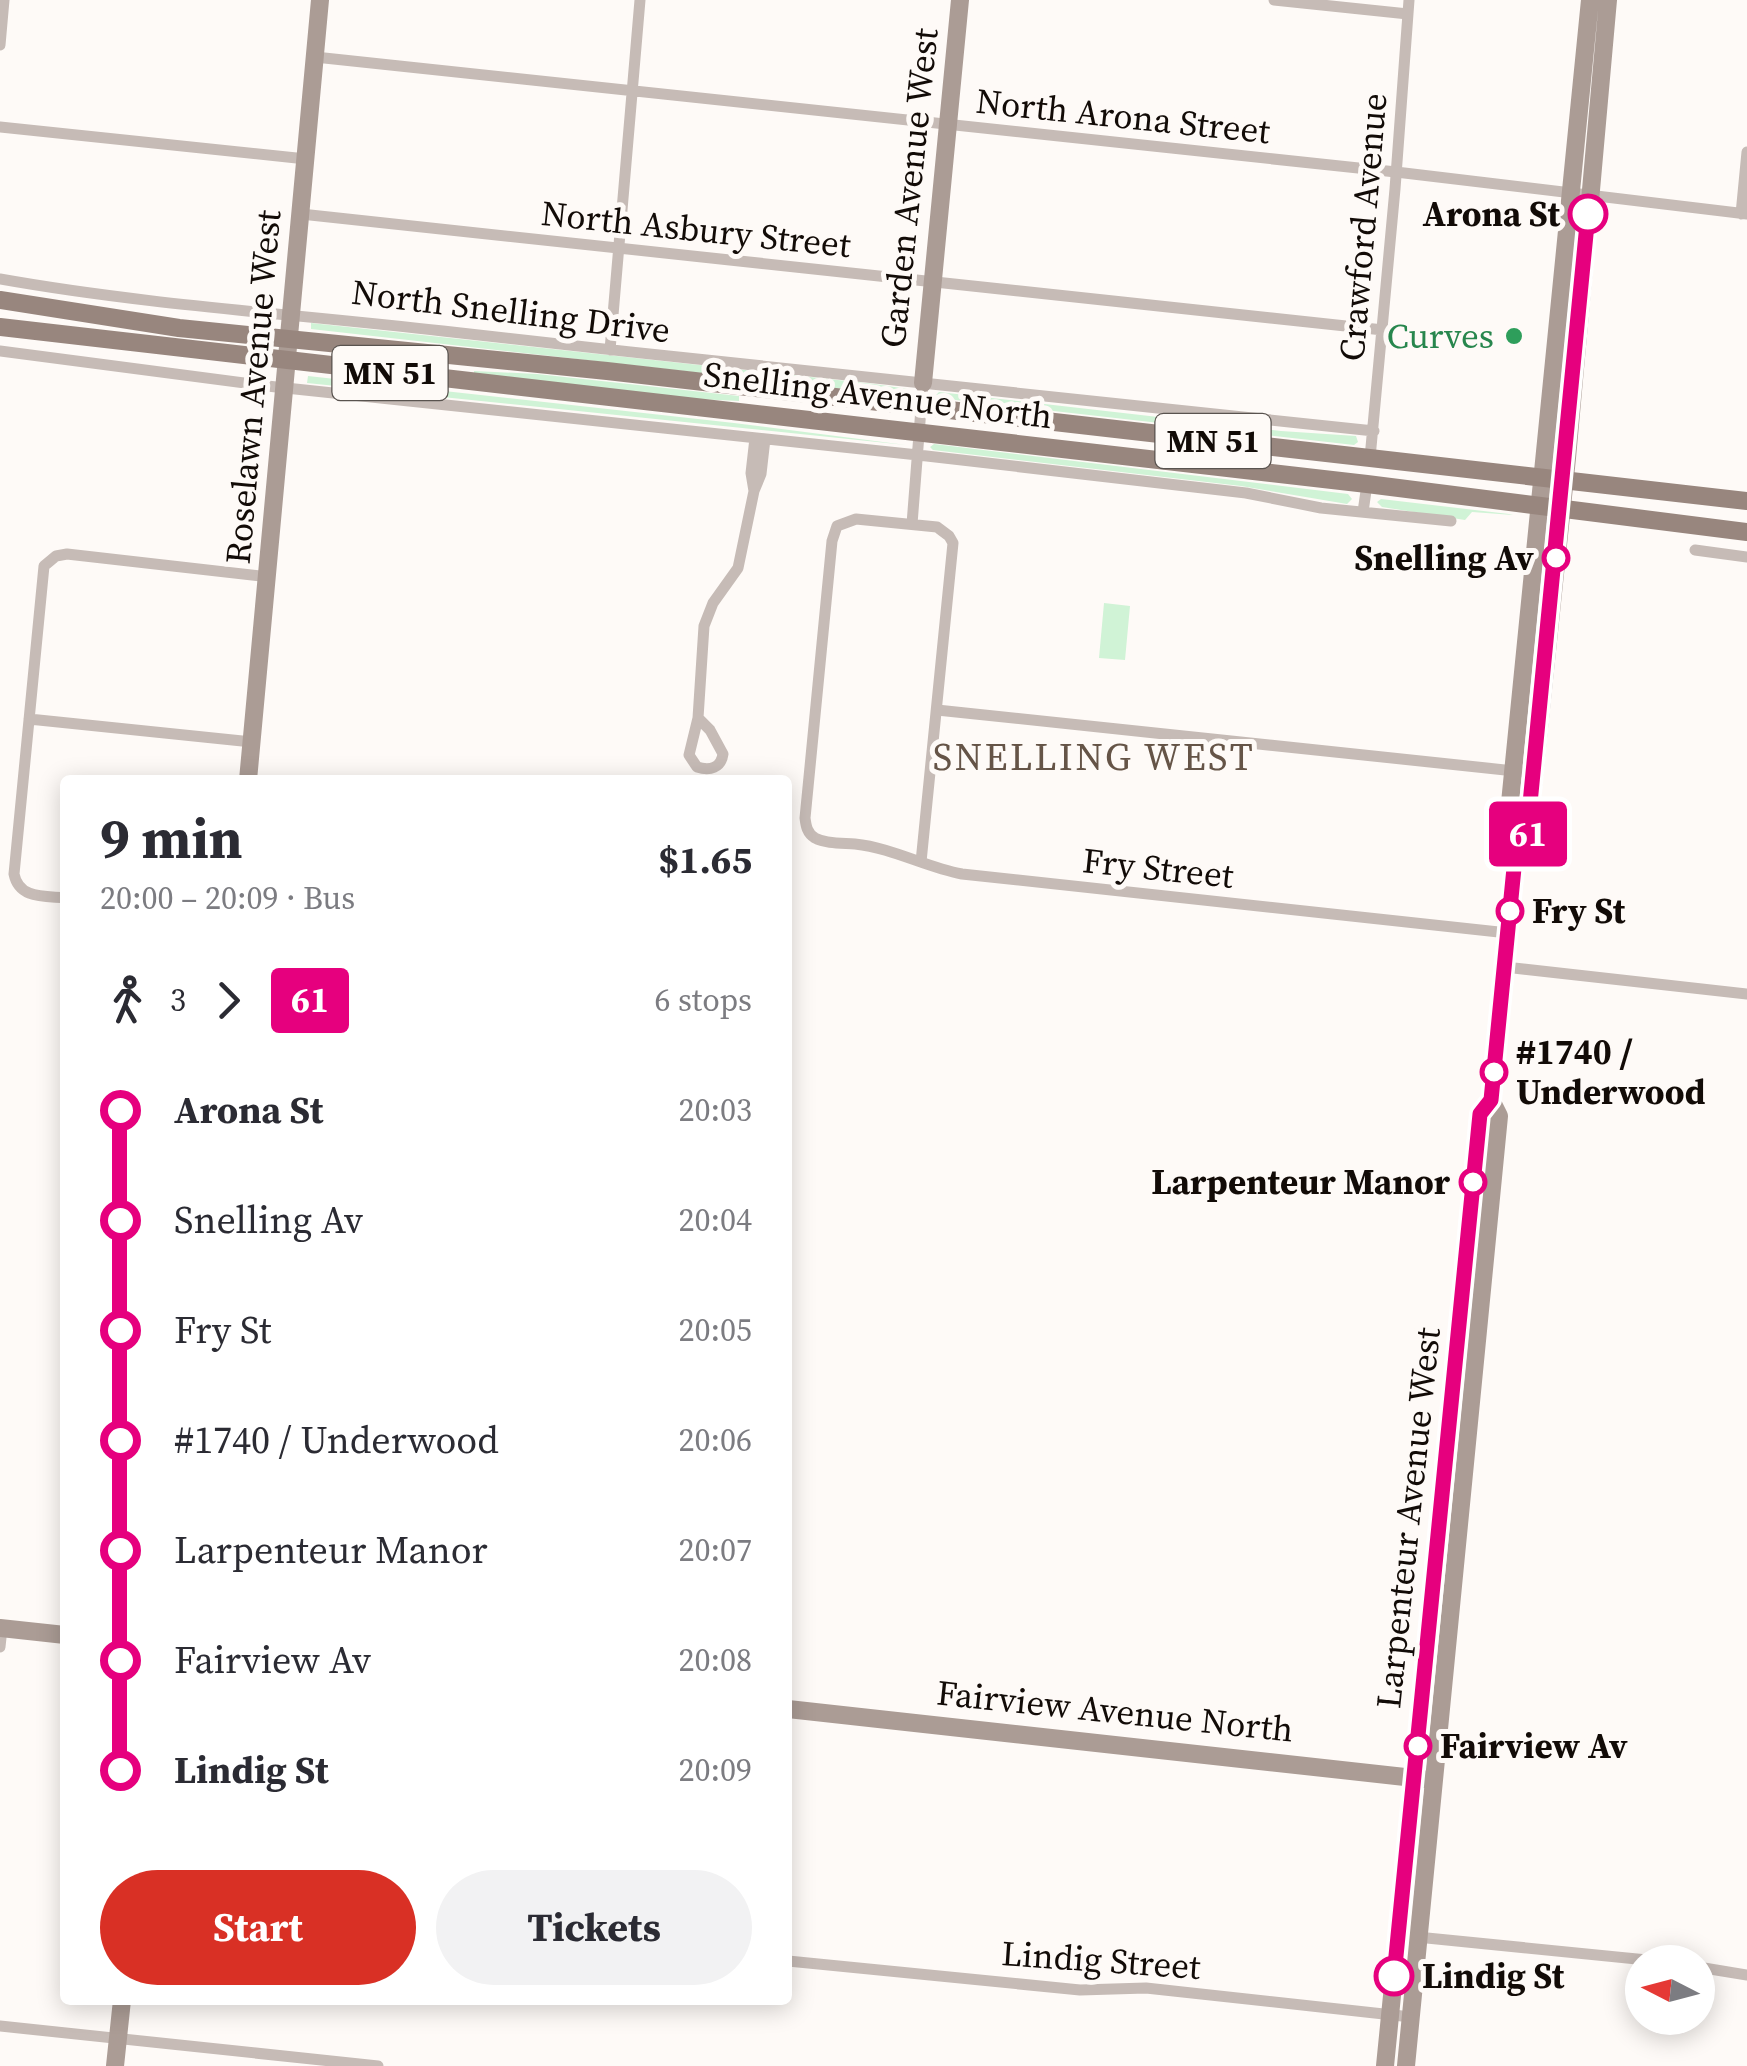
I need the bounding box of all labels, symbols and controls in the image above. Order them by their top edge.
street label: Garden Avenue West [868,25,950,350]
street label: North Arona Street [974,77,1273,155]
street label: Crawford Avenue [1327,91,1399,363]
street label: North Asbury Street [539,189,854,269]
place label: Arona St [1422,190,1560,238]
marker: Arona St [1569,195,1607,233]
street label: Roselawn Avenue West [214,207,292,566]
street label: North Snelling Drive [349,268,673,354]
place label: Curves [1387,312,1494,360]
marker: Curves [1503,325,1525,347]
road number: MN 51 [332,346,448,400]
street label: Snelling Avenue North [701,350,1055,440]
road number: MN 51 [1156,414,1270,468]
place label: Snelling Av [1354,534,1535,582]
marker: Snelling Av [1543,545,1569,571]
district label: SNELLING WEST [933,731,1255,783]
text: 9 min [100,801,243,876]
line badge: 61 [1483,802,1573,866]
text: 61 [1509,810,1547,858]
text: $1.65 [658,834,752,886]
street label: Fry Street [1080,836,1236,900]
text: 20:00 – 20:09 · Bus [100,876,355,920]
place label: Fry St [1532,887,1626,935]
marker: Fry St [1497,898,1523,924]
icon: walk [100,973,155,1028]
icon: forward [201,973,256,1028]
text: 61 [291,976,329,1024]
text: 3 [170,978,186,1022]
text: 6 stops [654,978,752,1022]
place label: #1740 / Underwood [1516,1028,1706,1116]
marker: #1740 / Underwood [1481,1059,1507,1085]
text: Arona St [174,1084,323,1136]
text: 20:03 [678,1088,752,1132]
place label: Larpenteur Manor [1151,1158,1451,1206]
marker: Larpenteur Manor [1460,1169,1486,1195]
text: Snelling Av [174,1194,363,1246]
text: 20:04 [678,1198,752,1242]
text: Fry St [174,1304,271,1356]
text: 20:05 [678,1308,752,1352]
street label: Larpenteur Avenue West [1364,1325,1452,1711]
text: #1740 / Underwood [174,1414,499,1466]
text: 20:06 [678,1418,752,1462]
text: Larpenteur Manor [174,1524,488,1576]
text: 20:07 [678,1528,752,1572]
text: Fairview Av [174,1634,371,1686]
text: 20:08 [678,1638,752,1682]
street label: Fairview Avenue North [934,1668,1296,1754]
place label: Fairview Av [1440,1722,1628,1770]
marker: Fairview Av [1405,1733,1431,1759]
text: Lindig St [174,1744,329,1796]
text: 20:09 [678,1748,752,1792]
button: Start [100,1870,416,1985]
button: Tickets [436,1870,752,1985]
street label: Lindig Street [1000,1929,1203,1991]
north arrow [1625,1945,1715,2035]
map controls [1625,1945,1715,2035]
place label: Lindig St [1422,1952,1565,2000]
marker: Lindig St [1375,1957,1413,1995]

